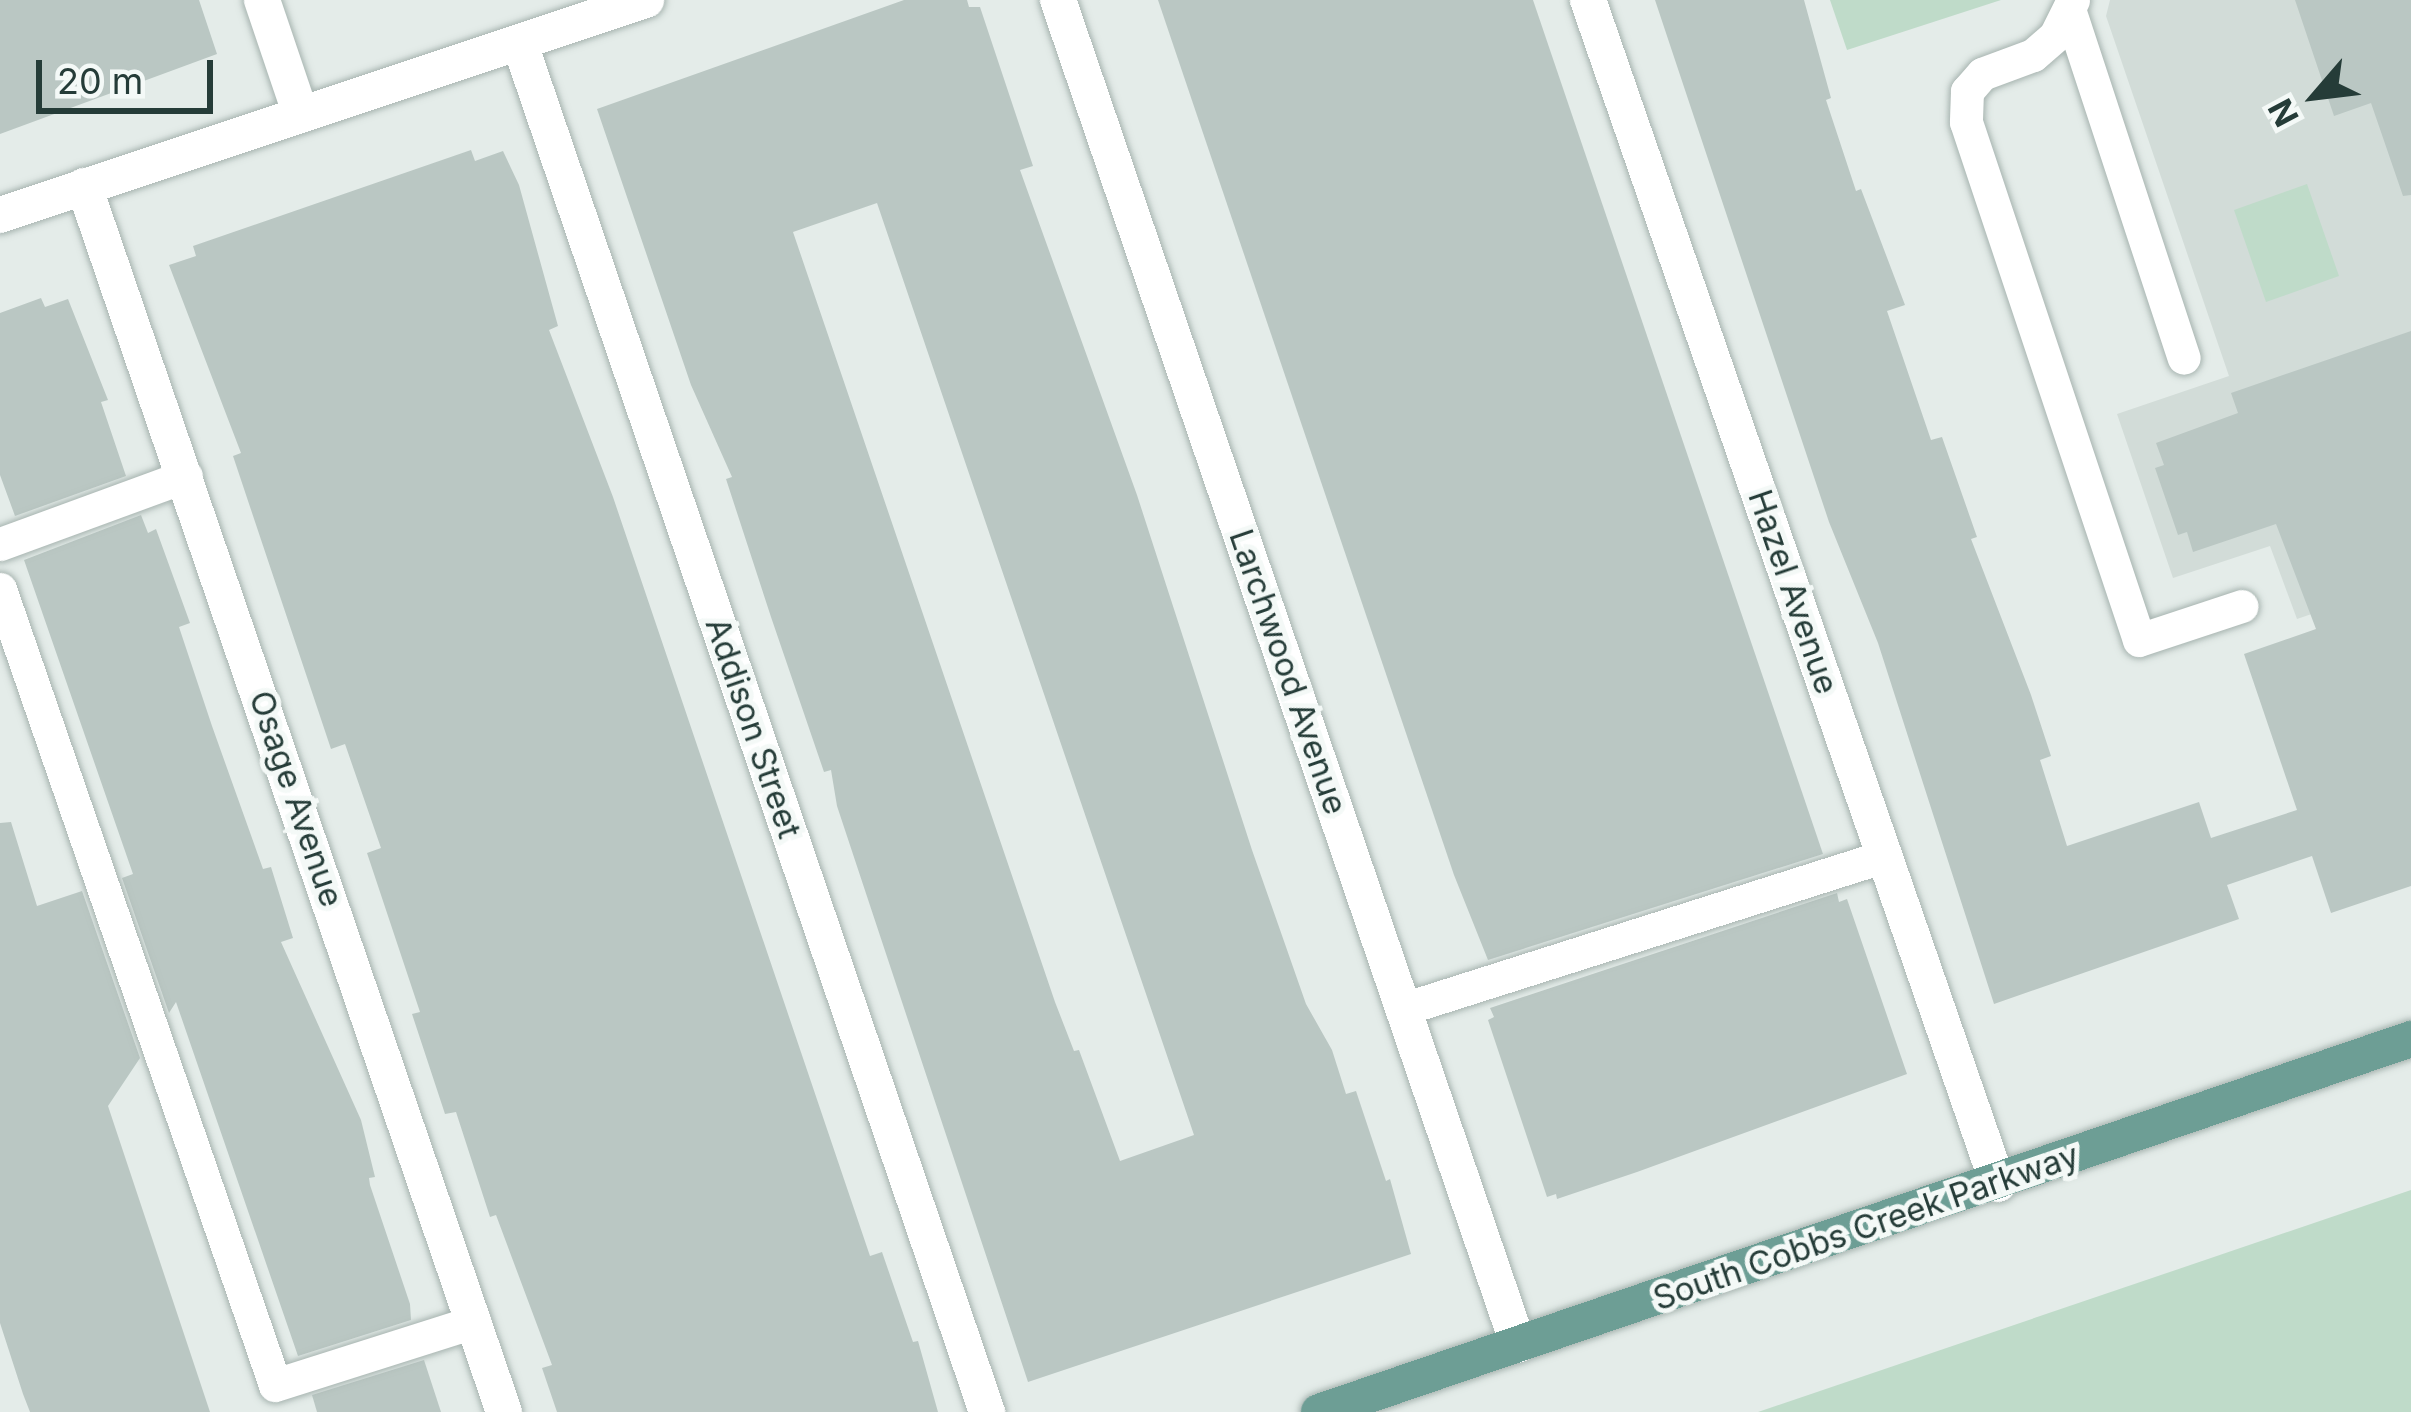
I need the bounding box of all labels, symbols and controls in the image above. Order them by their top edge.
scale bar [42,36,219,110]
north arrow [2255,36,2375,156]
text: 20 m [57,59,143,103]
text: N [2260,92,2307,133]
street label: Hazel Avenue [1740,485,1846,699]
street label: Larchwood Avenue [1221,524,1355,820]
street label: Addison Street [697,613,809,843]
street label: Osage Avenue [241,686,351,912]
street label: South Cobbs Creek Parkway [1648,1135,2084,1319]

